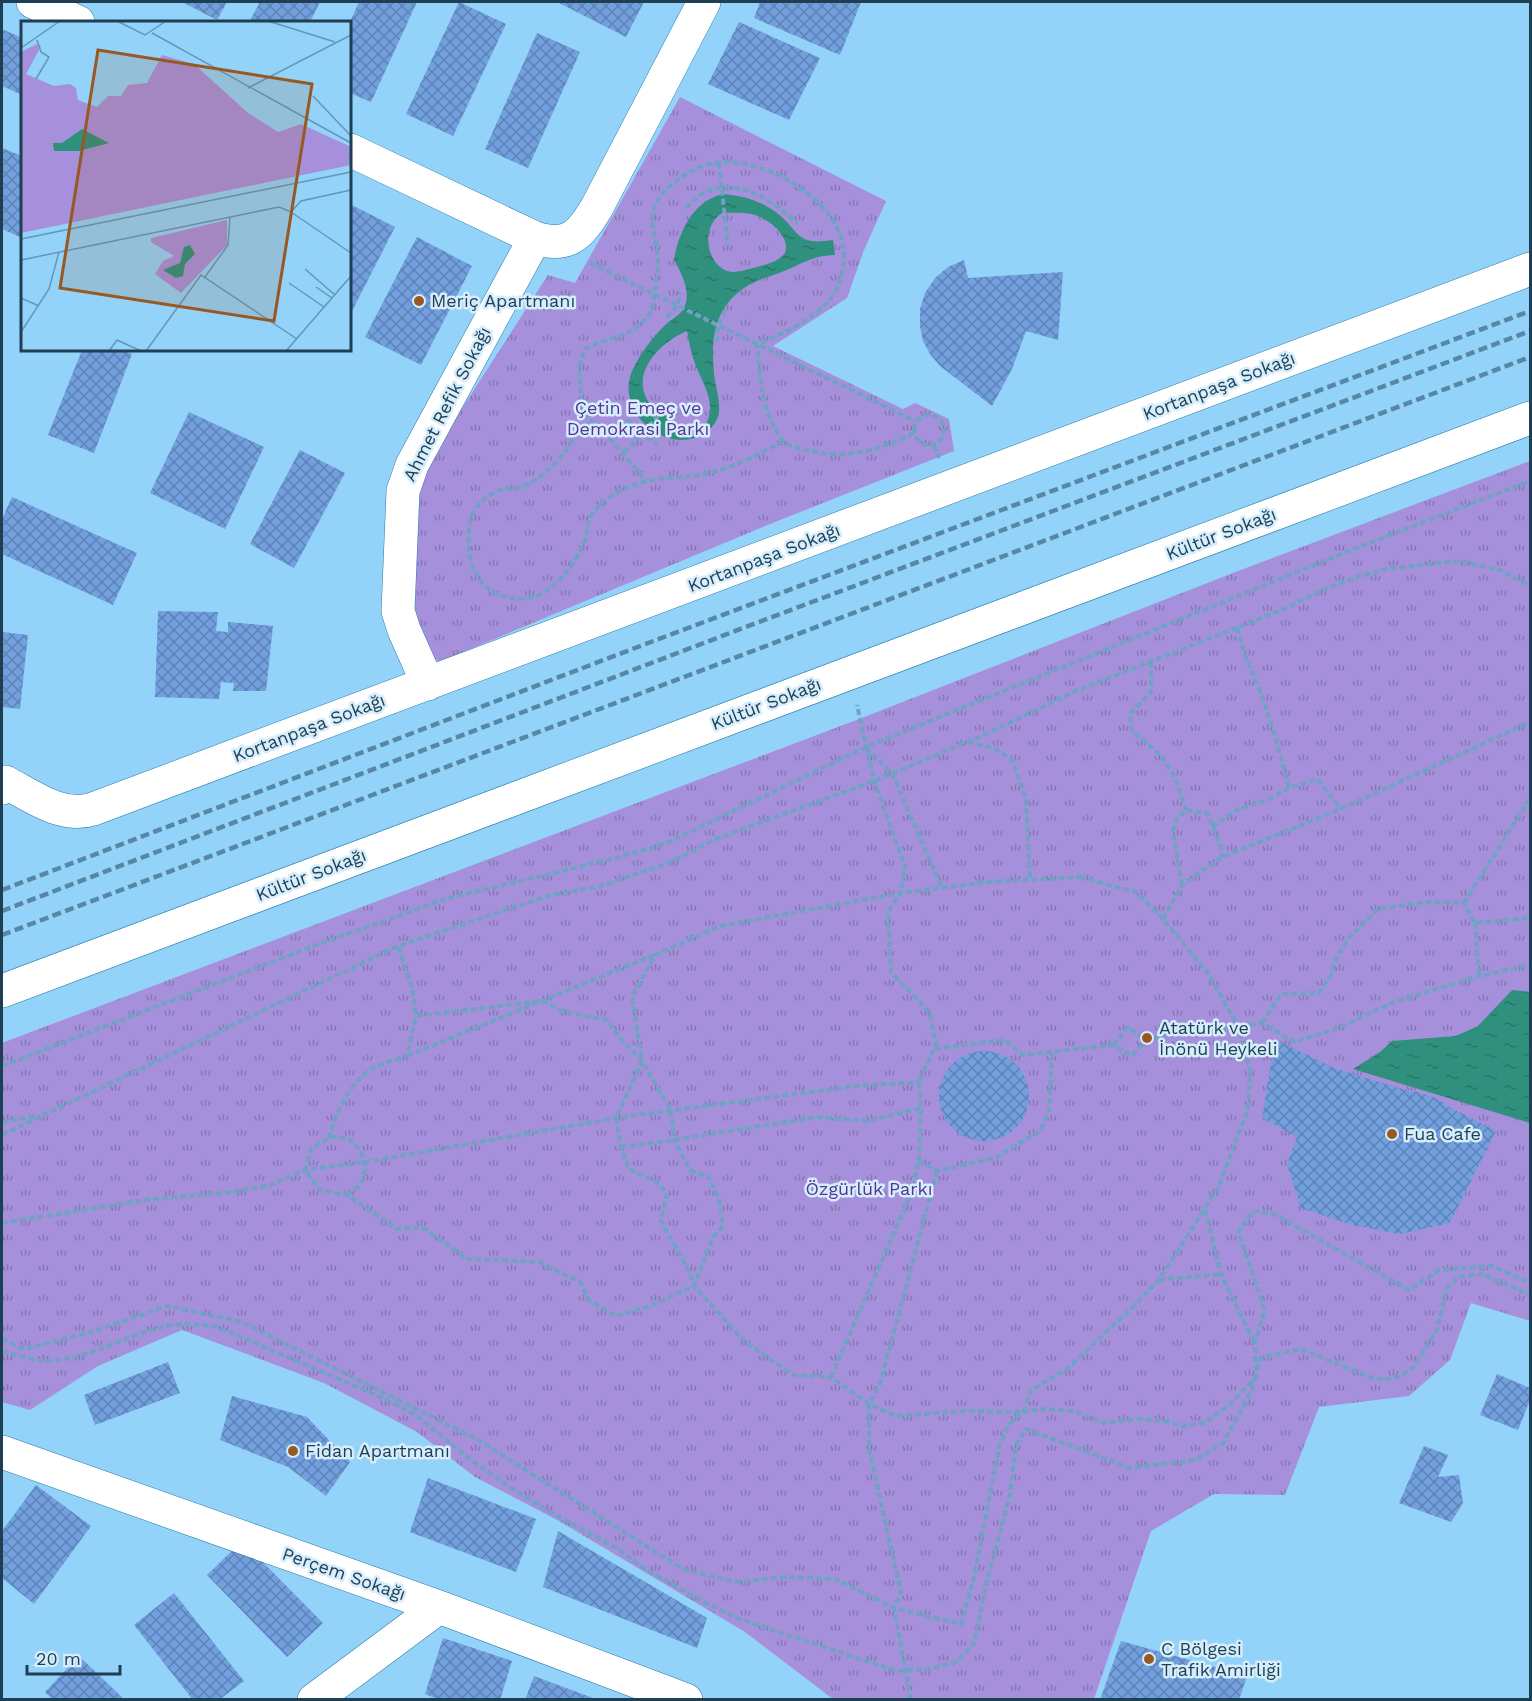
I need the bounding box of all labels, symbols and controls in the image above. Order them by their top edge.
inset map [21,21,351,351]
place label: Meriç Apartmanı [431,290,575,311]
marker: Meriç Apartmanı [412,294,426,308]
street label: Ahmet Refik Sokağı [398,323,495,485]
street label: Kortanpaşa Sokağı [1140,347,1298,424]
park label: Çetin Emeç ve Demokrasi Parkı [567,397,709,439]
street label: Kültür Sokağı [1163,503,1279,564]
street label: Kortanpaşa Sokağı [685,519,843,596]
street label: Kültür Sokağı [708,673,824,734]
street label: Kortanpaşa Sokağı [230,689,388,766]
street label: Kültür Sokağı [253,844,369,905]
place label: Atatürk ve İnönü Heykeli [1159,1017,1277,1059]
marker: Atatürk ve İnönü Heykeli [1140,1031,1154,1045]
place label: Fua Cafe [1404,1123,1481,1144]
marker: Fua Cafe [1385,1127,1399,1141]
park label: Özgürlük Parkı [805,1178,933,1199]
place label: Fidan Apartmanı [305,1440,450,1461]
marker: Fidan Apartmanı [286,1444,300,1458]
street label: Perçem Sokağı [280,1543,409,1604]
scale bar [27,1638,120,1676]
place label: C Bölgesi Trafik Amirliği [1161,1638,1281,1680]
text: 20 m [36,1648,81,1669]
marker: C Bölgesi Trafik Amirliği [1142,1652,1156,1666]

